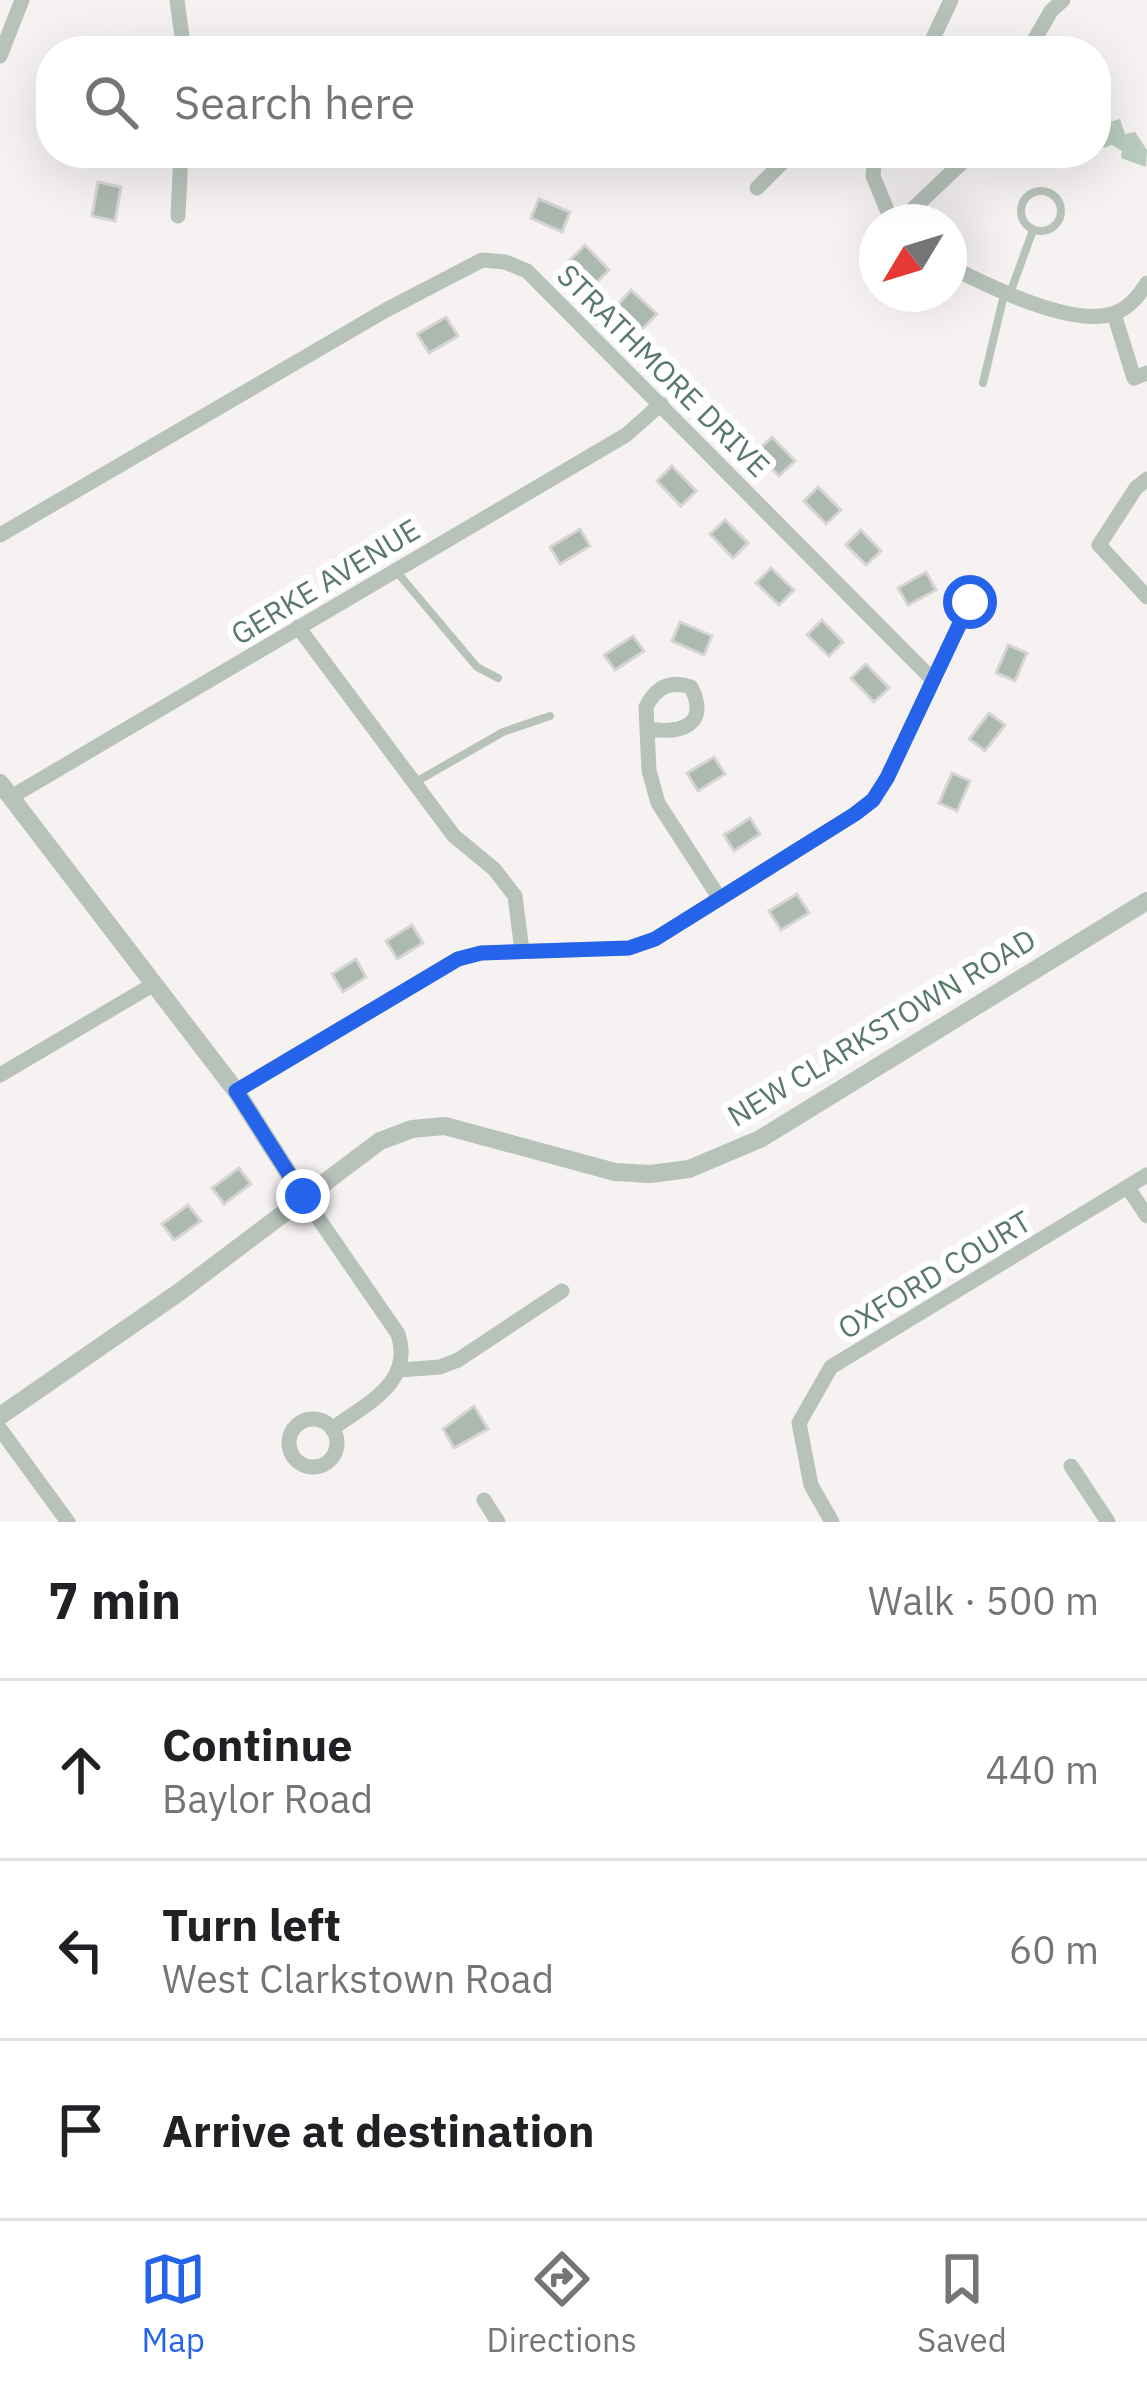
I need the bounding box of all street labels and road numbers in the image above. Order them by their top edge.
street label: STRATHMORE DRIVE [549,255,779,485]
street label: GERKE AVENUE [223,509,427,653]
street label: NEW CLARKSTOWN ROAD [720,919,1042,1135]
street label: OXFORD COURT [830,1201,1038,1347]

